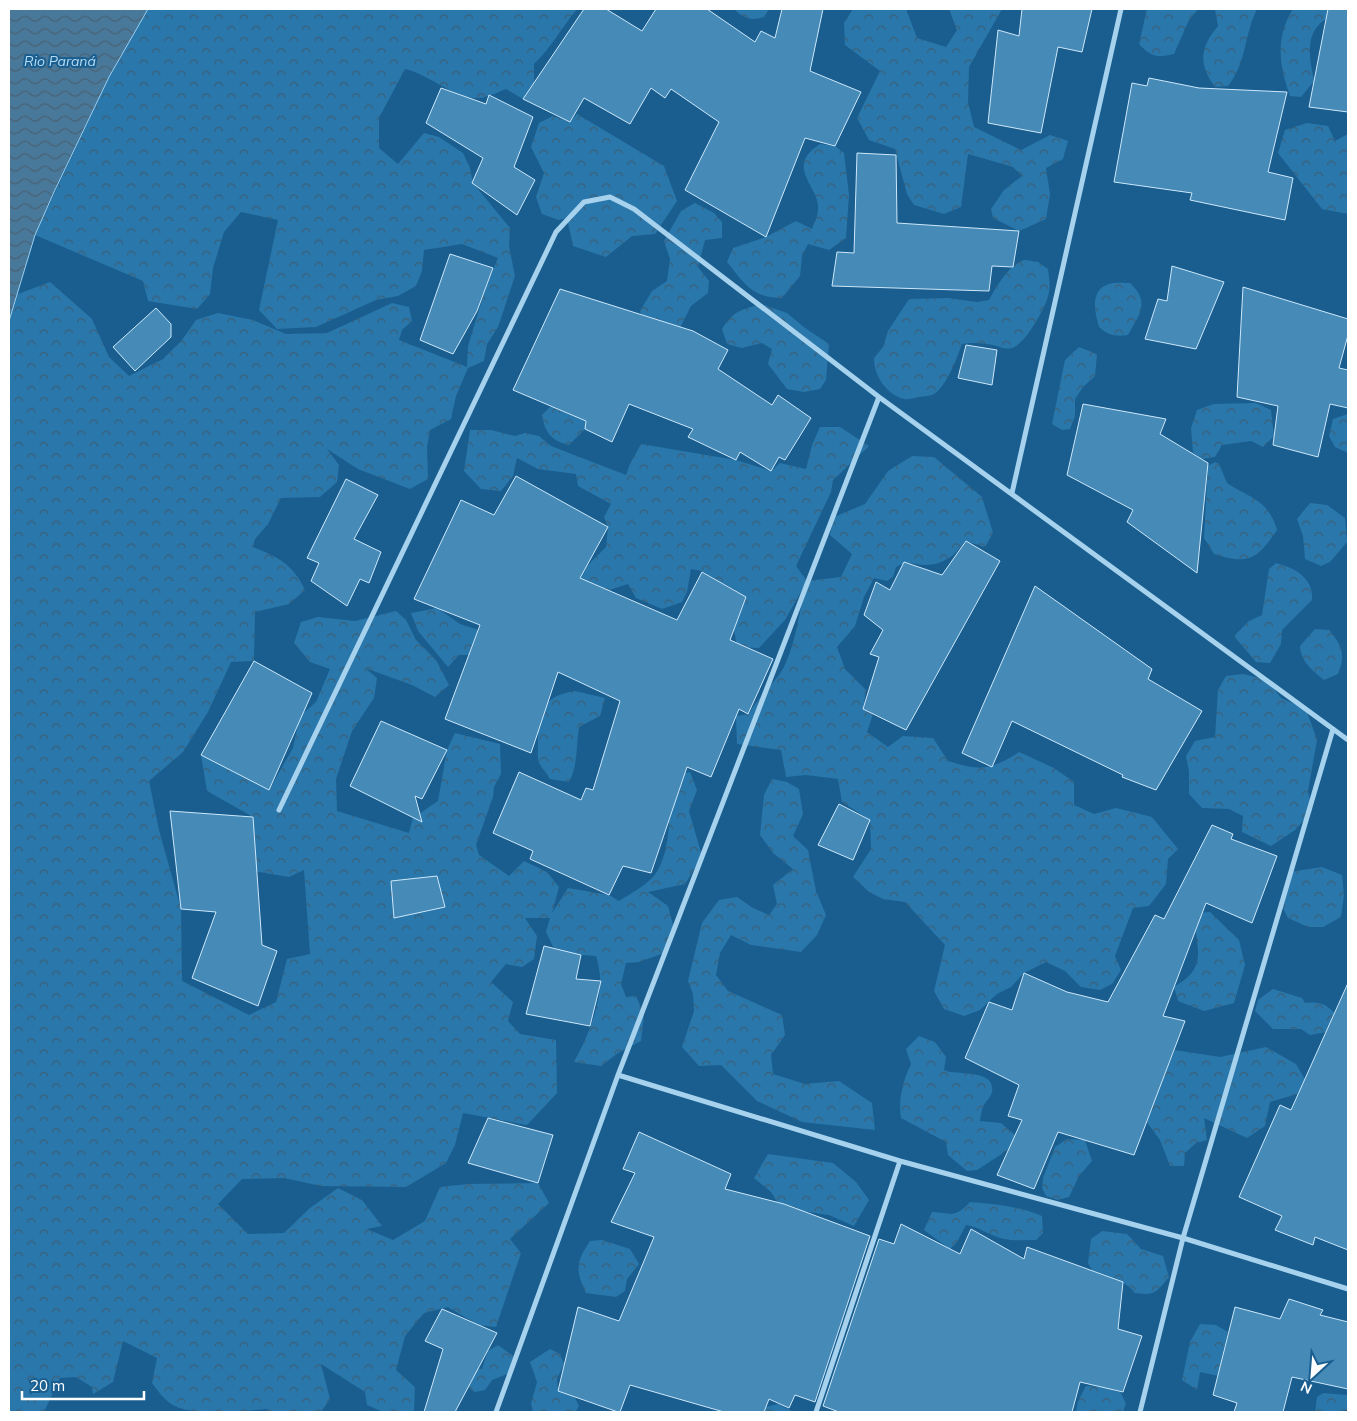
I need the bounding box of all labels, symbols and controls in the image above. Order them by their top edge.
water label: Rio Paraná [24,52,96,70]
north arrow [1287,1351,1337,1401]
scale bar [22,1368,145,1400]
text: 20 m [30,1376,65,1395]
text: N [1298,1377,1315,1398]

